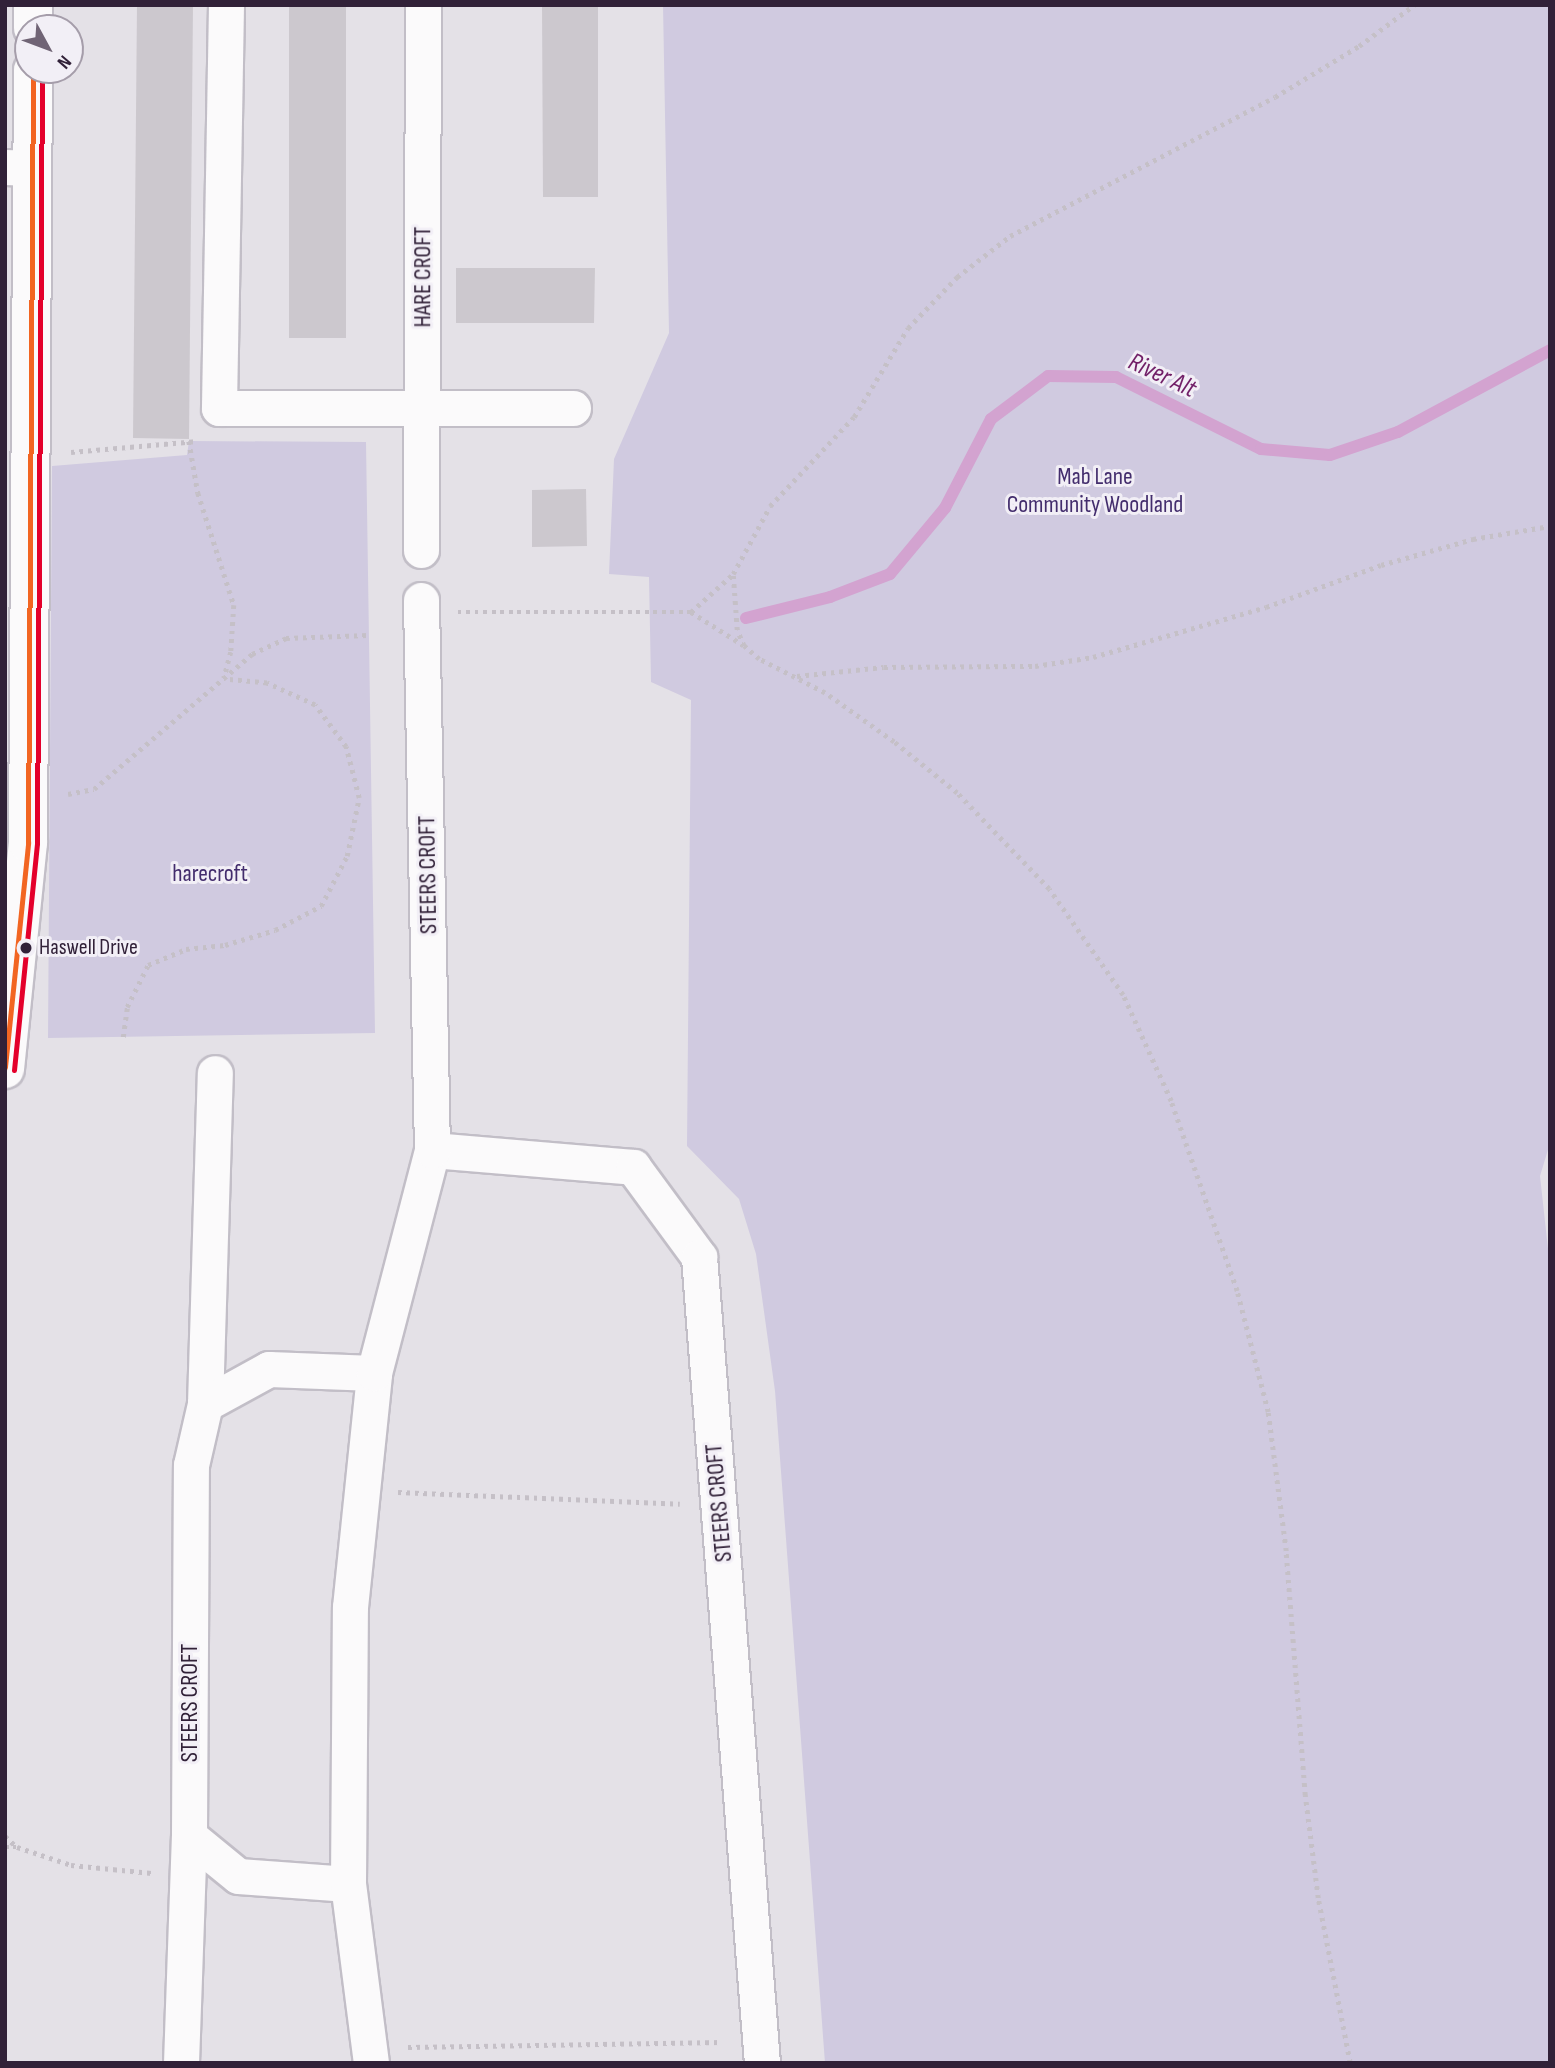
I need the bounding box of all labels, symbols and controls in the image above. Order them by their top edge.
north arrow [14,14,84,84]
text: N [52,50,76,73]
street label: HARE CROFT [409,227,437,327]
water label: River Alt [1123,347,1201,405]
park label: Mab Lane Community Woodland [1007,463,1183,519]
street label: STEERS CROFT [413,816,443,934]
park label: harecroft [172,860,248,888]
place label: Haswell Drive [39,935,138,961]
marker: Haswell Drive [19,941,33,955]
street label: STEERS CROFT [699,1443,739,1563]
street label: STEERS CROFT [176,1644,204,1762]

